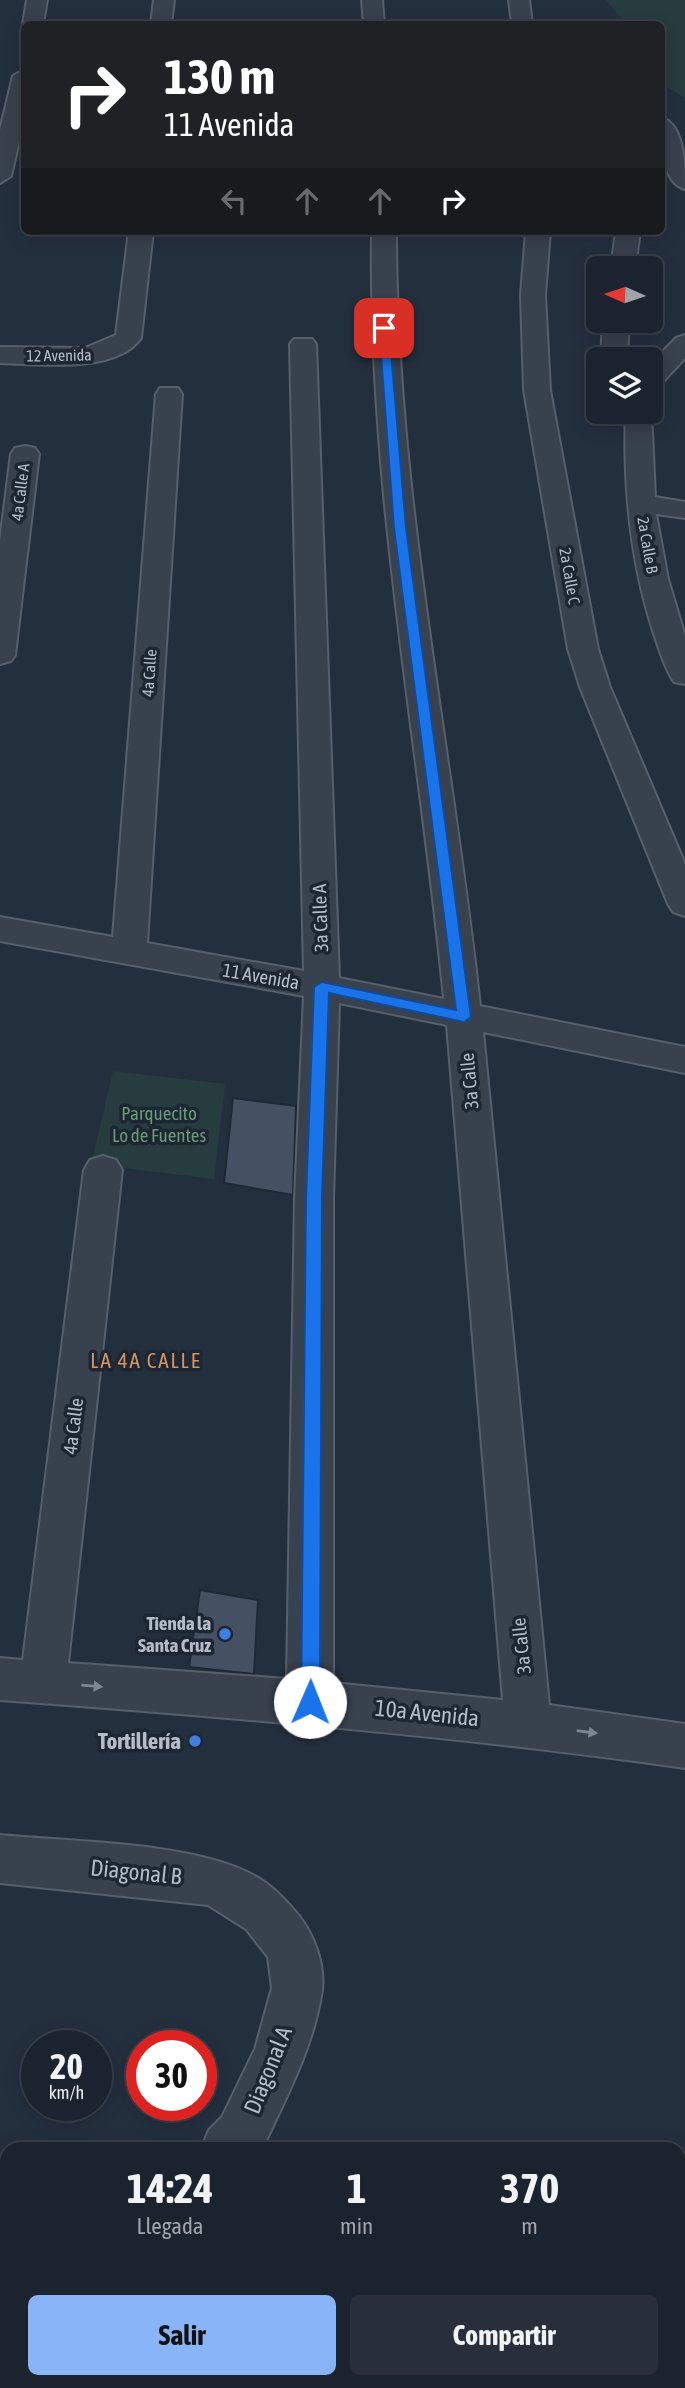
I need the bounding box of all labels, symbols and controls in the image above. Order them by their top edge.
text: 130 m [164,48,275,104]
icon: right [49,49,140,140]
text: 11 Avenida [164,106,294,143]
icon: left [215,182,253,220]
icon: ahead [288,182,326,220]
icon: ahead [361,182,399,220]
icon: right [434,182,472,220]
north arrow [586,256,663,332]
map controls [586,256,663,424]
pin [354,298,414,358]
icon: arrive [365,309,403,347]
street label: 12 Avenida [26,345,92,365]
button: layers [586,347,663,424]
street label: 4a Calle A [8,462,32,522]
street label: 2a Calle B [634,515,662,575]
street label: 2a Calle C [556,546,584,606]
street label: 4a Calle [138,649,160,697]
street label: 3a Calle A [308,883,332,952]
street label: 11 Avenida [221,958,301,994]
street label: 3a Calle [456,1052,482,1110]
park label: Parquecito Lo de Fuentes [112,1102,206,1146]
district label: LA 4A CALLE [90,1348,202,1372]
street label: 4a Calle [59,1397,87,1455]
place label: Tienda la Santa Cruz [138,1612,211,1656]
street label: 3a Calle [507,1617,535,1675]
marker: Tienda la Santa Cruz [217,1626,233,1642]
position arrow [273,1665,347,1739]
one-way arrow [82,1681,104,1692]
street label: 10a Avenida [374,1695,480,1731]
one-way arrow [576,1727,598,1738]
place label: Tortillería [98,1728,181,1754]
marker: Tortillería [187,1733,203,1749]
street label: Diagonal B [89,1854,183,1890]
street label: Diagonal A [239,2022,297,2117]
speed limit sign: 30 [126,2030,217,2121]
text: 20 [50,2046,83,2086]
text: km/h [49,2082,84,2103]
text: 14:24 [127,2164,213,2212]
text: 1 [347,2164,366,2212]
text: 370 [500,2164,559,2212]
text: Llegada [137,2213,204,2239]
text: min [340,2213,373,2239]
text: m [521,2213,538,2239]
button: Salir [28,2295,336,2375]
button: Compartir [350,2295,658,2375]

